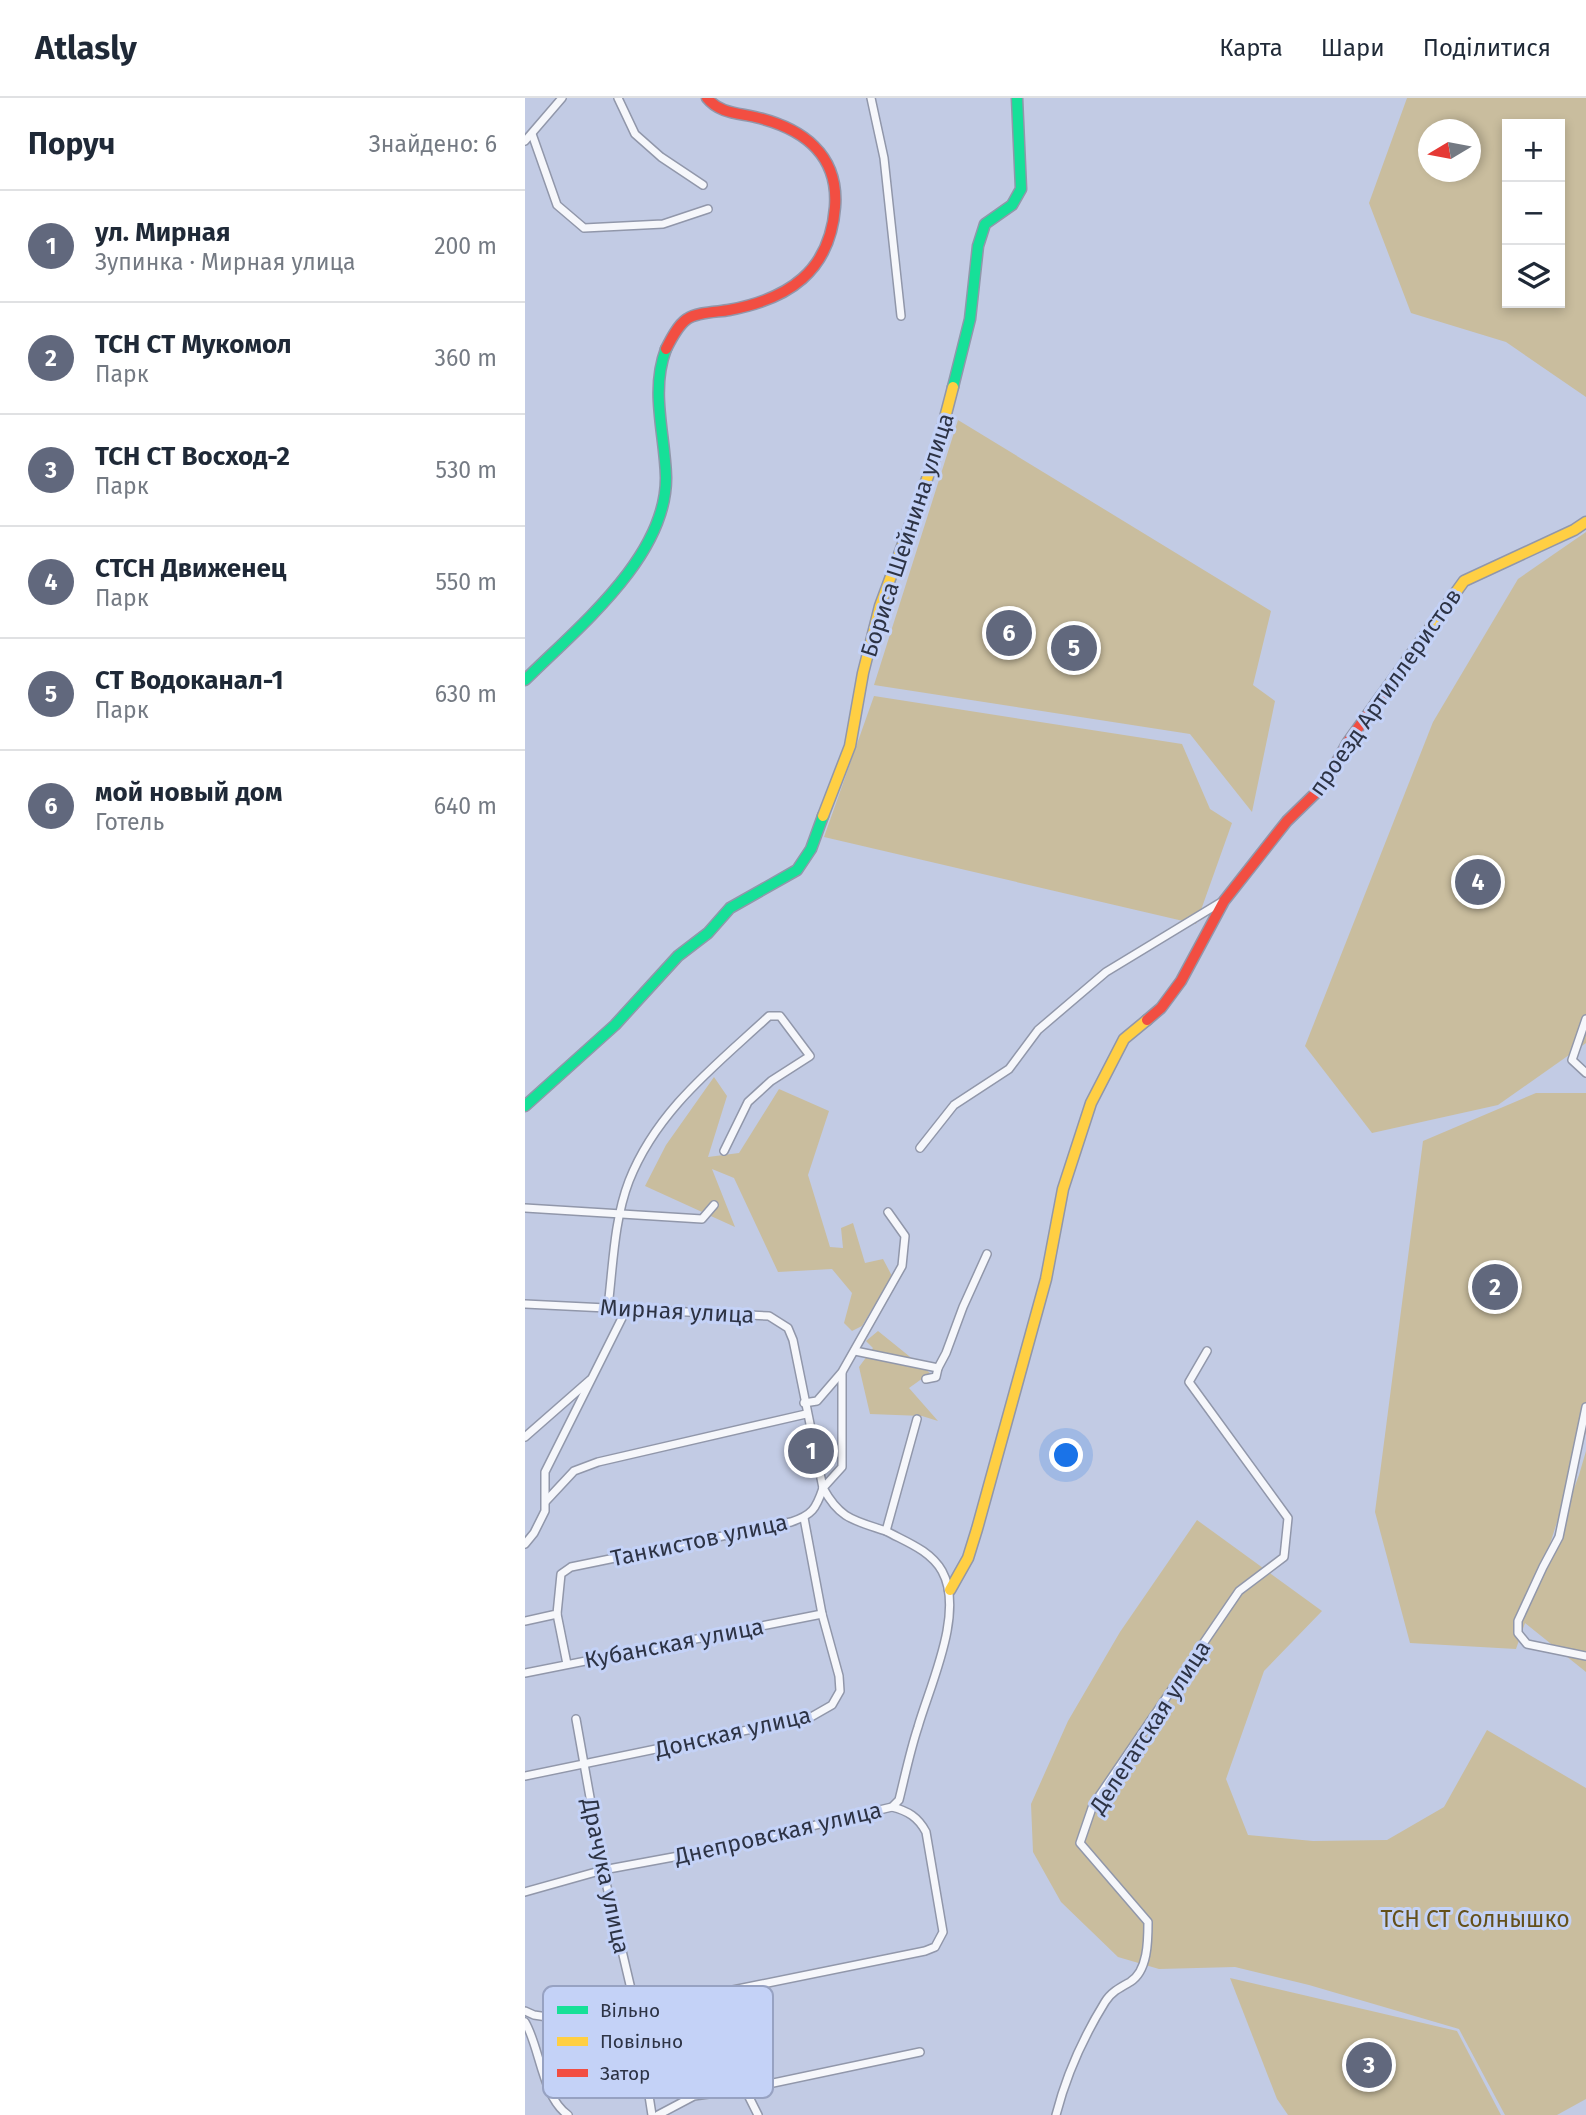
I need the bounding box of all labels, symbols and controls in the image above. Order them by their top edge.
text: Atlasly [35,28,137,68]
text: Карта [1219,34,1283,62]
text: Шари [1321,34,1385,62]
text: Поділитися [1423,34,1551,62]
north arrow [1418,119,1481,182]
map controls [1502,119,1565,308]
button: + [1502,119,1565,182]
text: Поруч [28,126,115,162]
text: Знайдено: 6 [369,130,497,158]
button: − [1502,182,1565,245]
text: ул. Мирная [95,217,231,248]
text: 1 [46,232,56,260]
text: 200 m [434,232,497,260]
button: layers [1502,245,1565,308]
text: Зупинка · Мирная улица [95,248,355,276]
text: ТСН СТ Мукомол [95,329,292,360]
text: 2 [45,344,57,372]
text: 360 m [435,344,497,372]
text: Парк [95,360,149,388]
street label: Бориса Шейнина улица [854,409,960,661]
text: ТСН СТ Восход-2 [95,441,290,472]
text: 3 [45,456,57,484]
text: 530 m [436,456,497,484]
text: Парк [95,472,149,500]
text: СТСН Движенец [95,553,286,584]
text: 4 [45,568,58,596]
text: 550 m [435,568,497,596]
street label: проезд Артиллеристов [1303,583,1467,801]
text: Парк [95,584,149,612]
pin: 6 [986,607,1032,659]
pin: 5 [1051,622,1097,674]
text: СТ Водоканал-1 [95,665,284,696]
text: 5 [45,680,57,708]
text: 630 m [435,680,497,708]
text: Парк [95,696,149,724]
text: мой новый дом [95,777,282,808]
text: 6 [45,792,57,820]
text: 640 m [434,792,497,820]
text: Готель [95,808,164,836]
pin: 4 [1455,856,1501,908]
pin: 2 [1472,1261,1518,1313]
street label: Мирная улица [599,1293,755,1329]
pin: 1 [788,1425,834,1477]
your location [1049,1438,1083,1472]
street label: Танкистов улица [608,1508,790,1572]
street label: Кубанская улица [582,1612,766,1674]
street label: Делегатская улица [1083,1635,1216,1820]
street label: Донская улица [651,1700,814,1764]
street label: Драчука улица [576,1795,636,1956]
street label: Днепровская улица [671,1796,884,1871]
park label: ТСН СТ Солнышко [1380,1905,1570,1933]
legend [543,1986,773,2098]
text: Вільно [600,1999,660,2022]
text: Повільно [600,2030,683,2053]
pin: 3 [1346,2039,1392,2091]
text: Затор [600,2062,650,2085]

